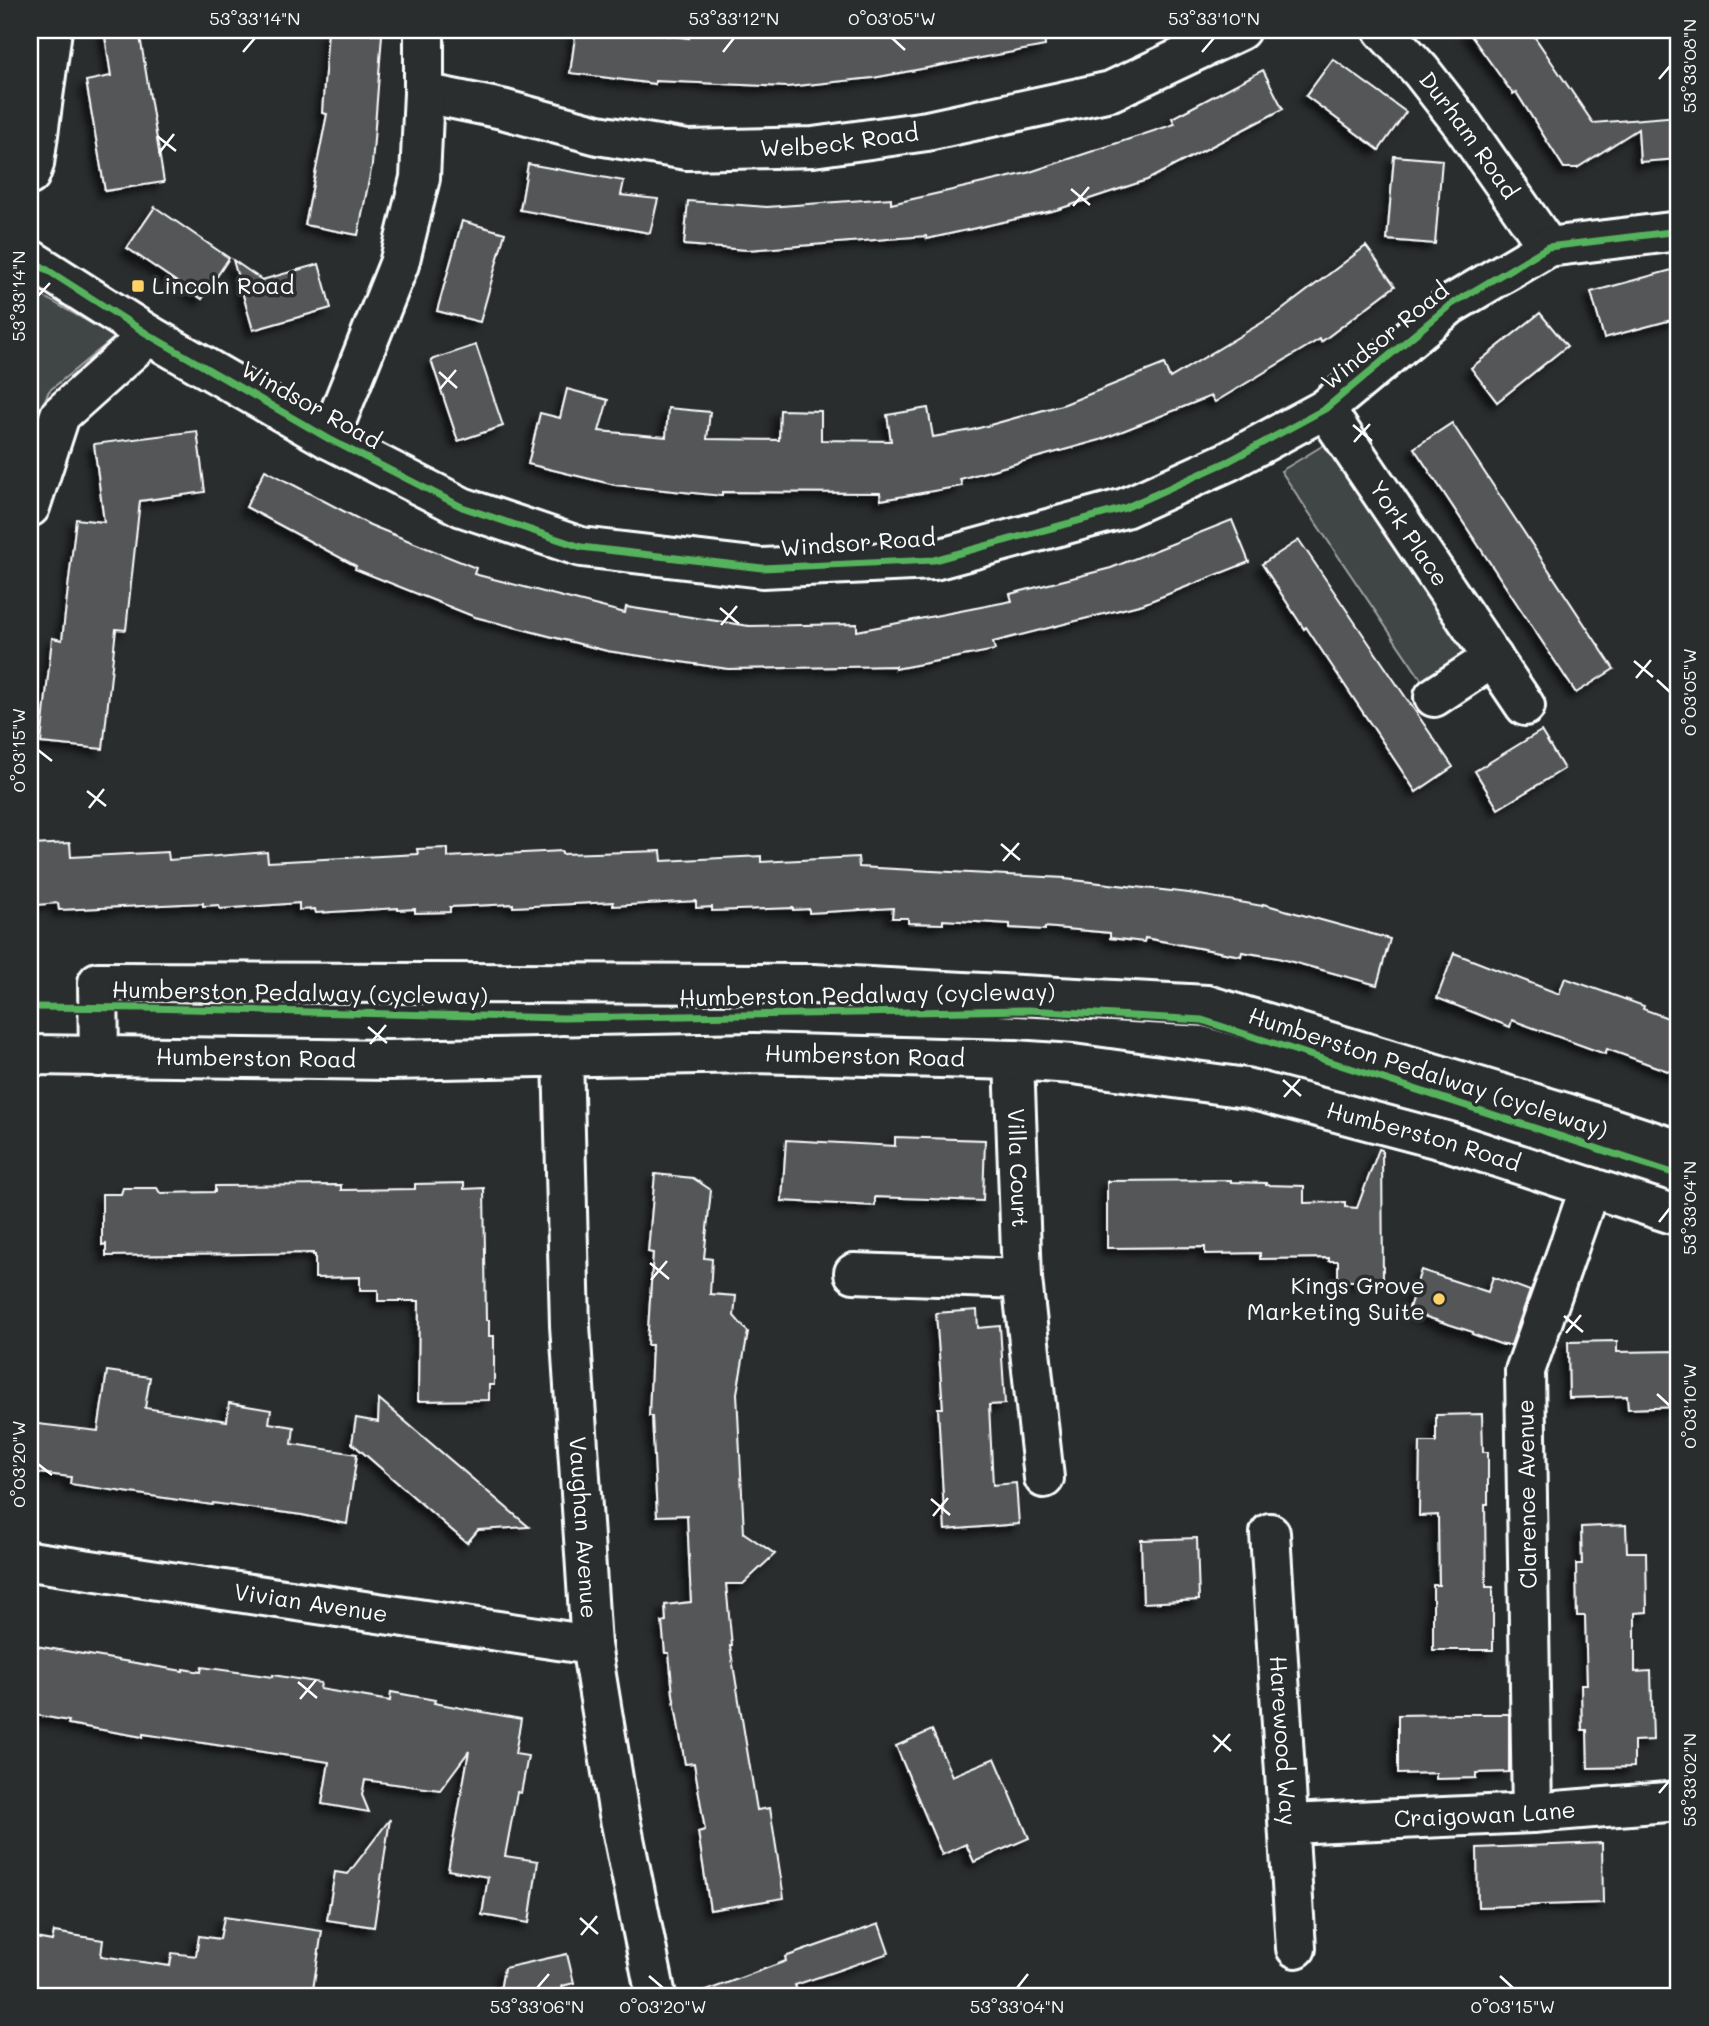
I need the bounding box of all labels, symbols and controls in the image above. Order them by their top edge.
text: 53°33'14"N [209,6,301,30]
text: 53°33'12"N [689,6,779,30]
text: 0°03'05"W [848,6,936,30]
text: 53°33'10"N [1168,6,1260,30]
text: 53°33'08"N [1677,19,1701,113]
street label: Durham Road [1413,65,1526,204]
street label: Welbeck Road [759,116,920,162]
text: 53°33'14"N [6,250,30,342]
place label: Lincoln Road [152,270,294,300]
street label: Windsor Road [1314,275,1454,396]
marker: Lincoln Road [130,278,146,294]
street label: Windsor Road [236,353,387,455]
street label: York Place [1363,474,1456,592]
street label: Windsor Road [779,522,937,562]
text: 0°03'05"W [1677,648,1701,736]
text: 0°03'15"W [6,708,30,792]
street label: Humberston Pedalway (cycleway) [112,974,488,1010]
street label: Humberston Pedalway (cycleway) [679,976,1055,1012]
street label: Humberston Pedalway (cycleway) [1245,1000,1612,1144]
street label: Humberston Road [764,1037,965,1073]
street label: Humberston Road [156,1041,356,1074]
street label: Humberston Road [1324,1094,1524,1178]
street label: Villa Court [1002,1108,1036,1228]
text: 53°33'04"N [1677,1161,1701,1255]
place label: Kings Grove Marketing Suite [1247,1270,1425,1326]
marker: Kings Grove Marketing Suite [1431,1291,1447,1307]
text: 0°03'10"W [1677,1364,1701,1448]
street label: Clarence Avenue [1509,1399,1543,1589]
text: 0°03'20"W [6,1421,30,1507]
street label: Vaughan Avenue [563,1436,605,1619]
street label: Vivian Avenue [232,1576,390,1628]
street label: Harewood Way [1264,1655,1304,1826]
text: 53°33'02"N [1677,1733,1701,1827]
street label: Craigowan Lane [1393,1793,1577,1833]
text: 53°33'06"N [490,1994,584,2018]
text: 0°03'20"W [620,1994,706,2018]
text: 53°33'04"N [970,1994,1064,2018]
text: 0°03'15"W [1471,1994,1555,2018]

